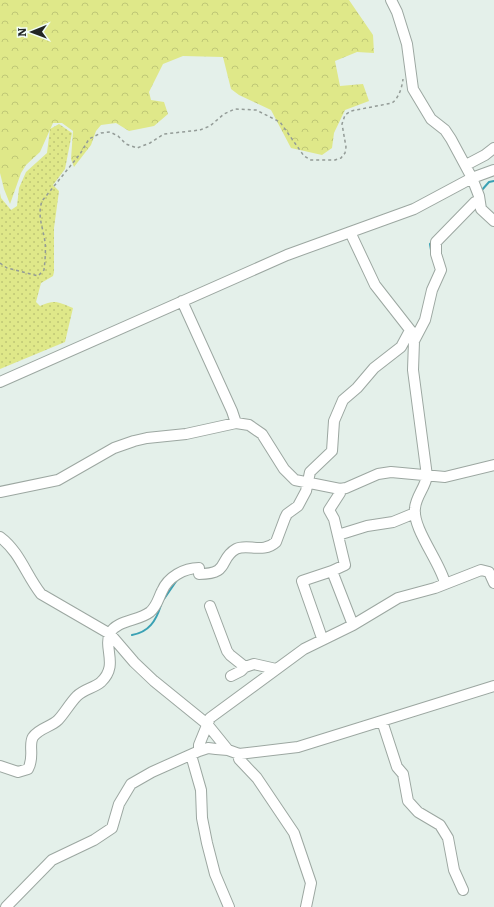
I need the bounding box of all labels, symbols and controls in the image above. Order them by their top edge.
north arrow [12,12,52,52]
text: N [13,27,29,37]

